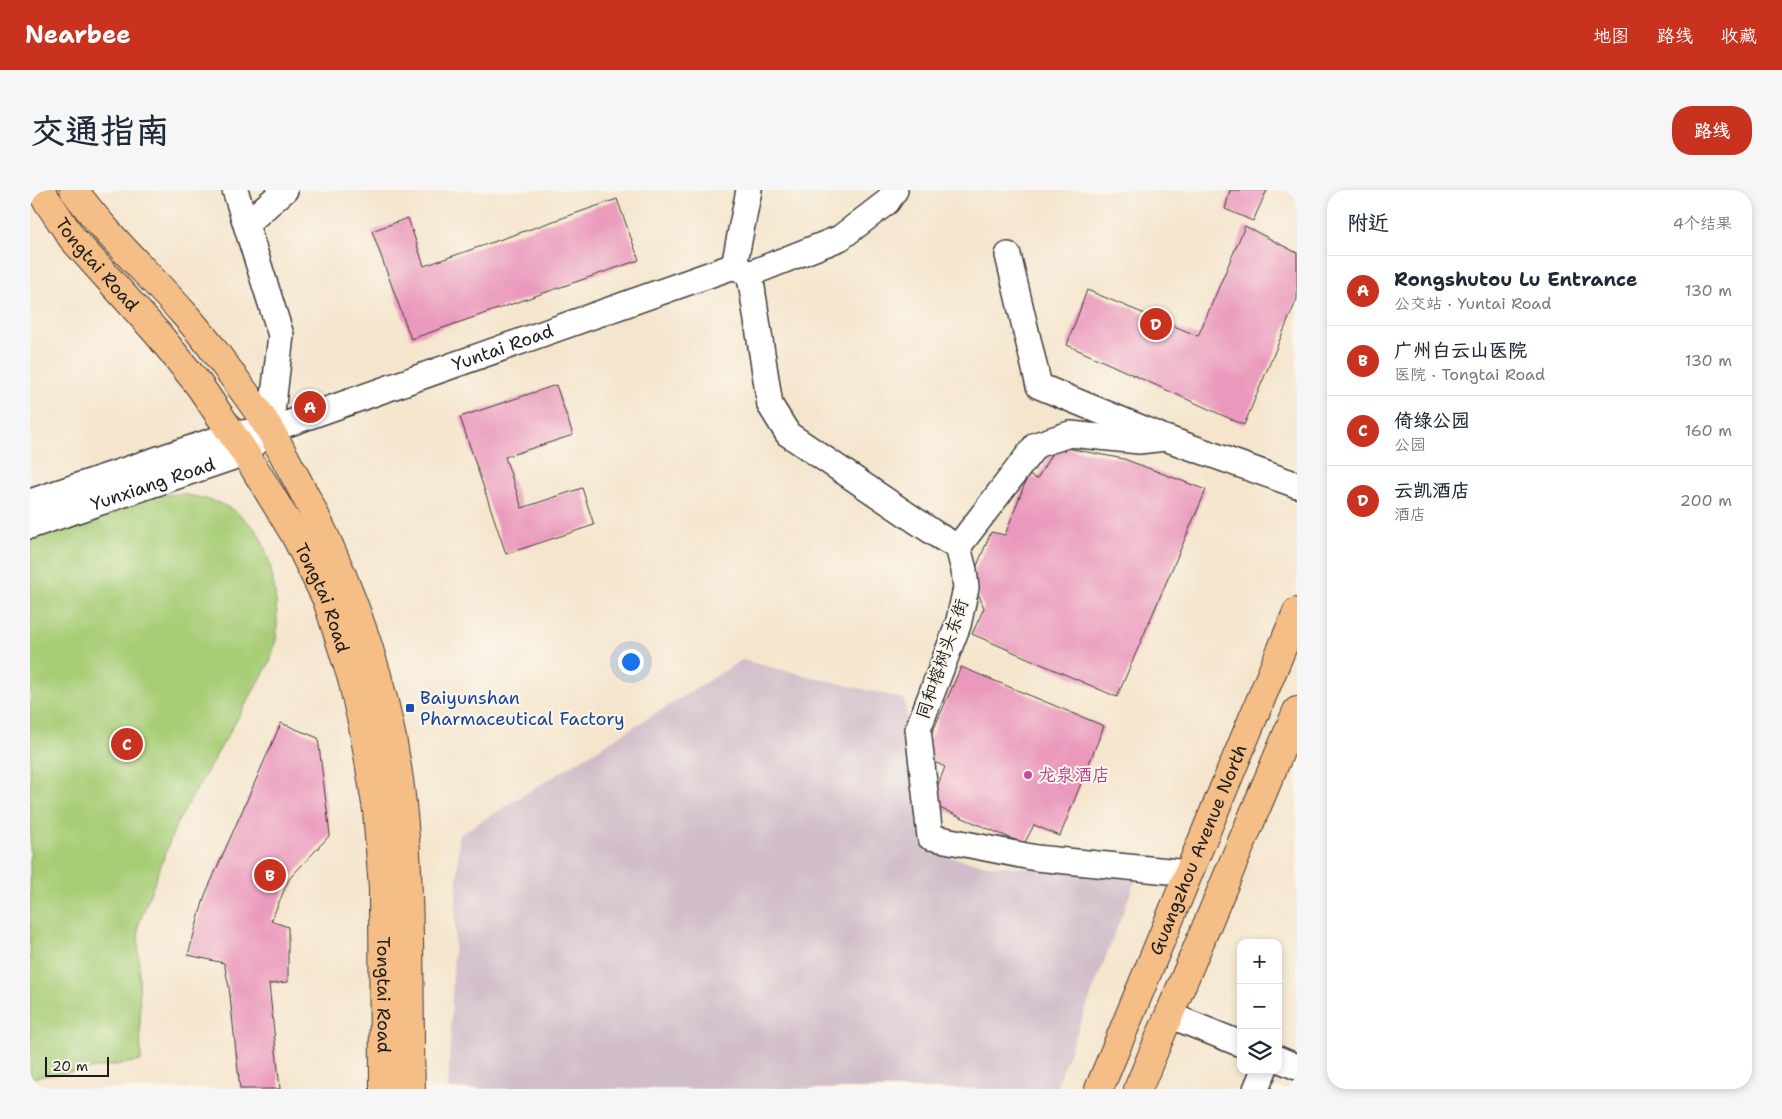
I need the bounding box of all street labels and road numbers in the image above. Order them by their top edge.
street label: Tongtai Road [50,213,144,317]
street label: Yuntai Road [449,319,556,377]
street label: Yunxiang Road [88,452,218,516]
street label: Tongtai Road [289,539,355,656]
street label: 同和榕树头东街 [910,596,974,722]
street label: Guangzhou Avenue North [1144,741,1253,959]
street label: Tongtai Road [371,936,396,1053]

